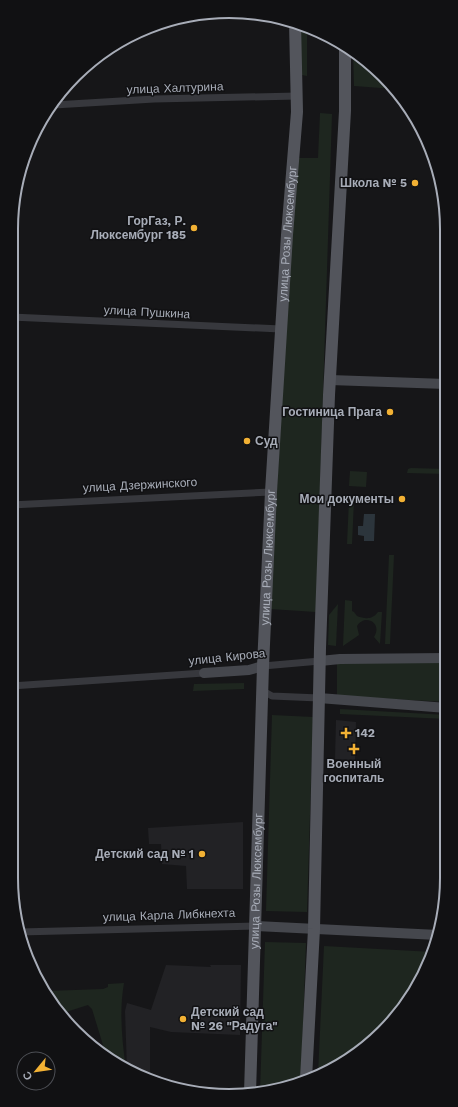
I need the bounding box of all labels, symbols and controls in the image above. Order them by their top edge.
street label: улица Халтурина [126,79,224,97]
street label: улица Розы Люксембург [276,165,300,302]
place label: Школа № 5 [340,176,407,190]
marker: Школа № 5 [410,178,420,188]
place label: ГорГаз, Р. Люксембург 185 [90,214,186,242]
marker: ГорГаз, Р. Люксембург 185 [189,223,199,233]
street label: улица Пушкина [103,303,191,321]
place label: Гостиница Прага [282,405,382,419]
marker: Гостиница Прага [385,407,395,417]
place label: Суд [255,434,278,448]
marker: Суд [242,436,252,446]
street label: улица Дзержинского [82,475,198,495]
street label: улица Розы Люксембург [258,488,278,626]
place label: Мои документы [299,492,394,506]
marker: Мои документы [397,494,407,504]
street label: улица Кирова [188,646,266,668]
place label: 142 [355,726,375,740]
marker: 142 [340,727,352,739]
marker: Военный госпиталь [348,743,360,755]
place label: Военный госпиталь [324,757,384,785]
street label: улица Розы Люксембург [247,812,266,949]
place label: Детский сад № 1 [95,847,194,861]
marker: Детский сад № 1 [197,849,207,859]
street label: улица Карла Либкнехта [103,906,236,924]
place label: Детский сад № 26 "Радуга" [191,1005,278,1033]
marker: Детский сад № 26 "Радуга" [178,1014,188,1024]
north arrow [16,1051,56,1091]
text: С [20,1069,35,1082]

